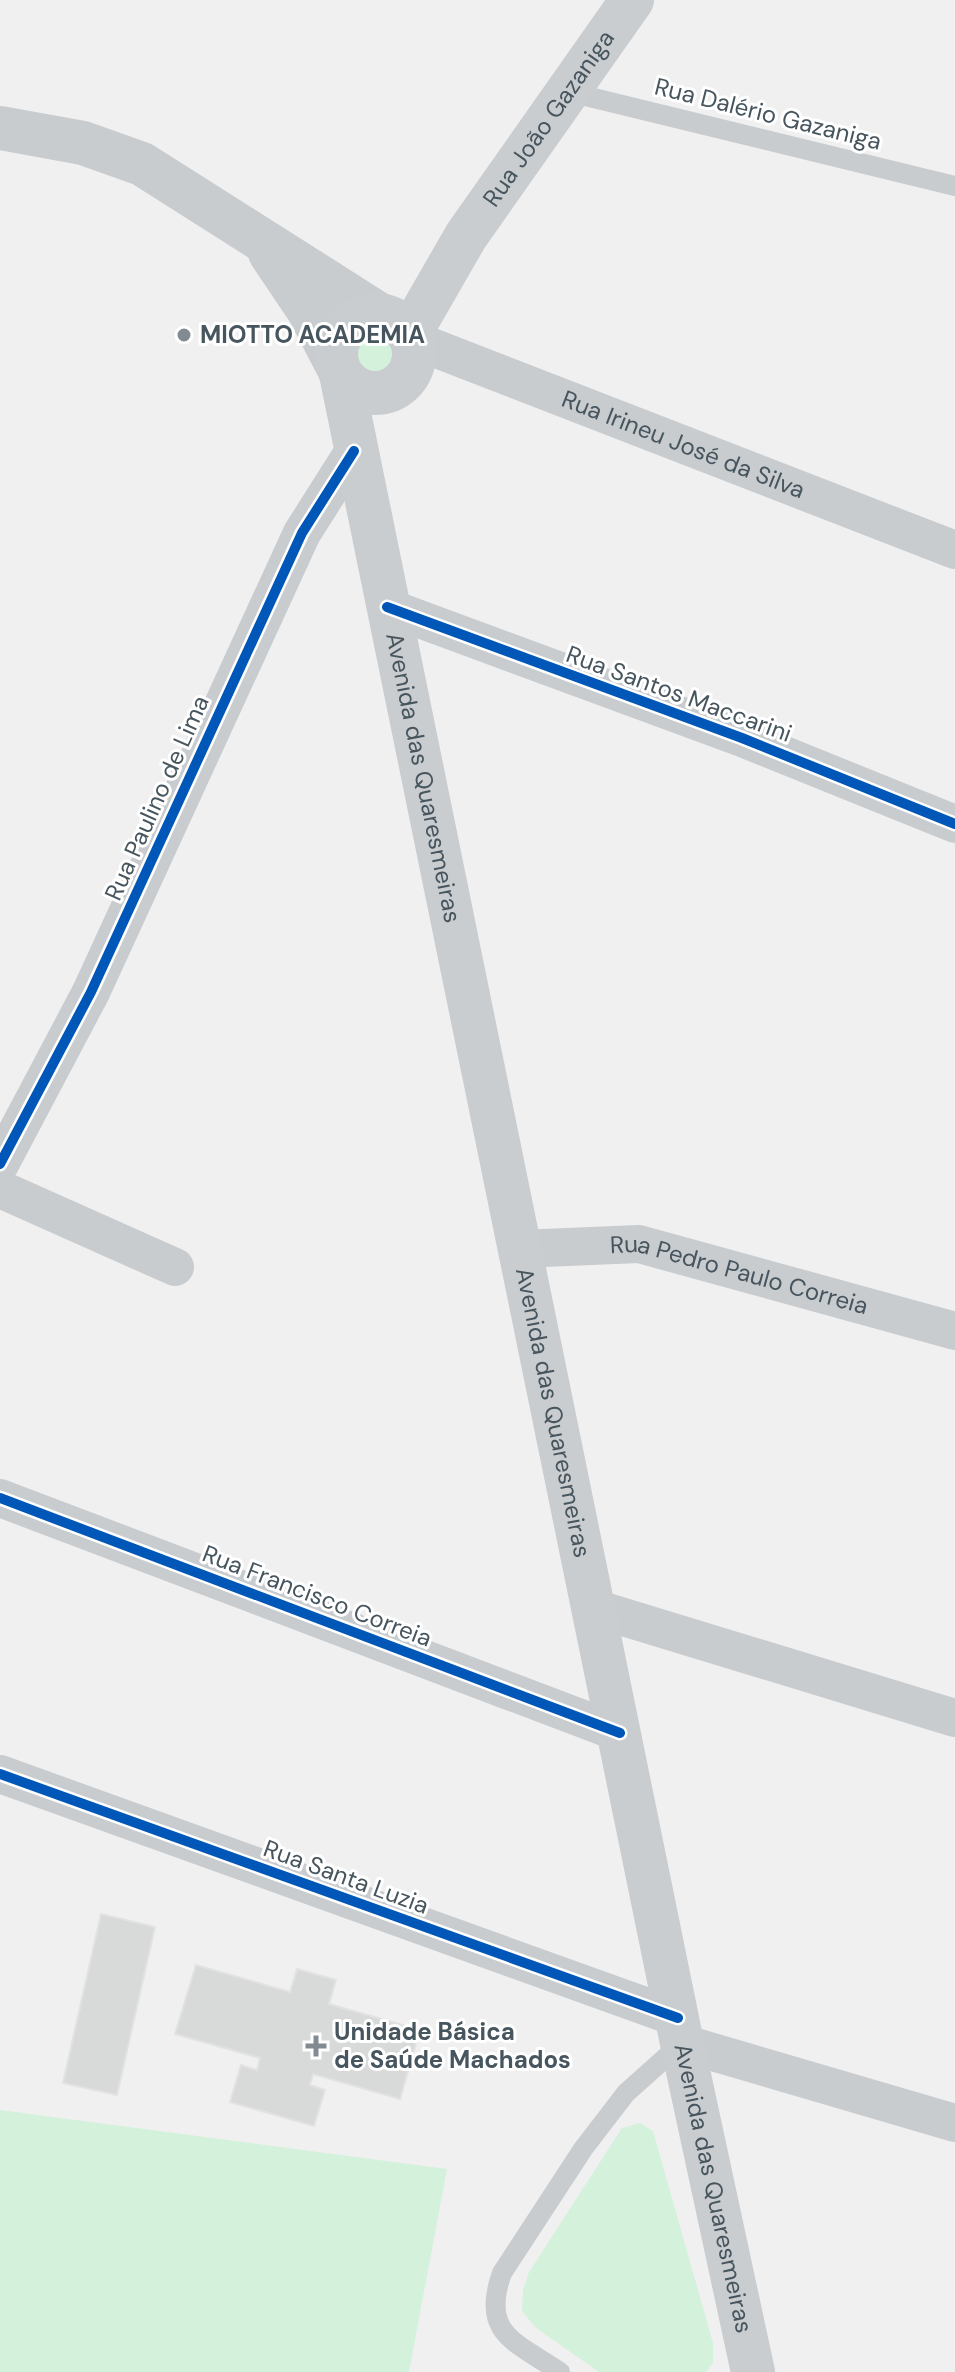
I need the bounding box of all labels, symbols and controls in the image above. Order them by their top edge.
street label: Rua João Gazaniga [476,24,621,212]
street label: Rua Dalério Gazaniga [652,70,885,157]
place label: MIOTTO ACADEMIA [200,319,425,350]
marker: MIOTTO ACADEMIA [175,326,193,344]
street label: Rua Irineu José da Silva [557,383,809,505]
street label: Avenida das Quaresmeiras [379,630,469,925]
street label: Rua Santos Maccarini [562,638,796,749]
street label: Rua Paulino de Lima [97,691,216,905]
street label: Rua Pedro Paulo Correia [609,1228,872,1321]
street label: Avenida das Quaresmeiras [509,1265,598,1560]
street label: Rua Francisco Correia [198,1538,436,1654]
street label: Rua Santa Luzia [259,1832,433,1921]
place label: Unidade Básica de Saúde Machados [334,2016,571,2075]
marker: Unidade Básica de Saúde Machados [305,2035,327,2057]
street label: Avenida das Quaresmeiras [668,2040,760,2336]

